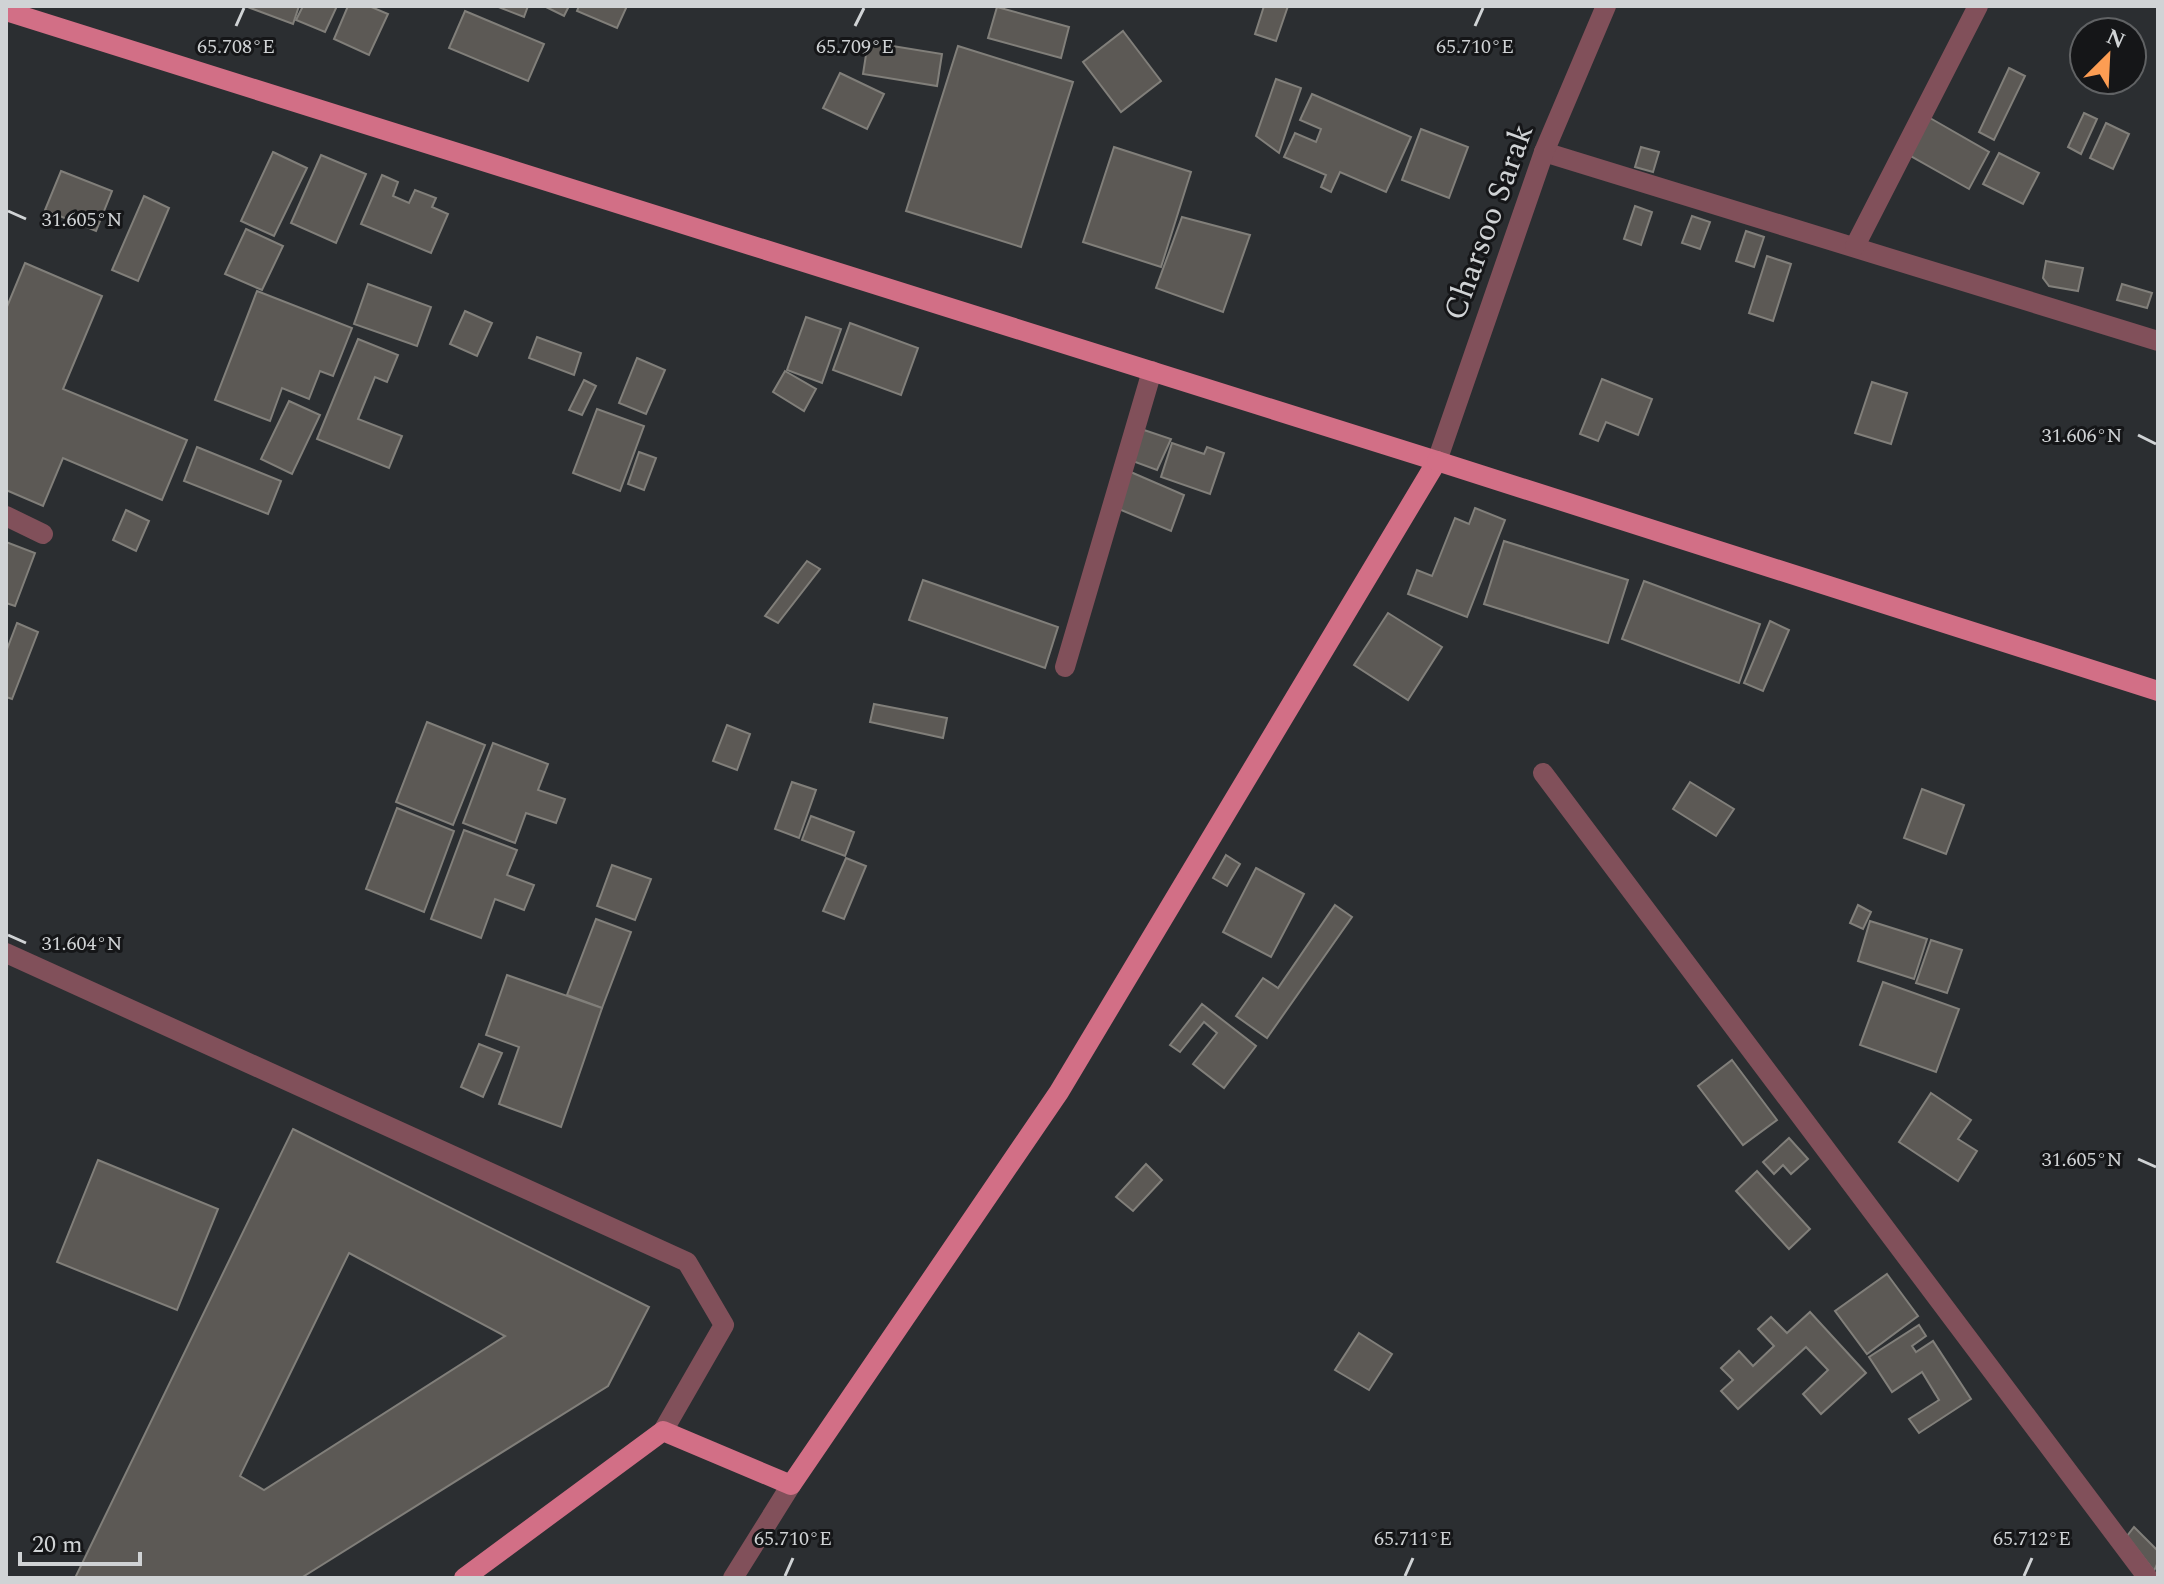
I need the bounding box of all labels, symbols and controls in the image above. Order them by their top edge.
north arrow [2068,16,2148,96]
text: N [2101,20,2130,58]
text: 65.708°E [197,32,275,62]
text: 65.709°E [816,32,894,62]
text: 65.710°E [1436,32,1514,62]
street label: Charsoo Sarak [1431,117,1547,327]
text: 31.605°N [42,205,122,235]
text: 31.606°N [2042,421,2122,451]
text: 31.604°N [42,929,122,959]
text: 31.605°N [2042,1145,2122,1175]
scale bar [20,1516,140,1566]
text: 65.710°E [754,1524,832,1554]
text: 65.711°E [1374,1524,1452,1554]
text: 65.712°E [1993,1524,2071,1554]
text: 20 m [32,1527,83,1563]

